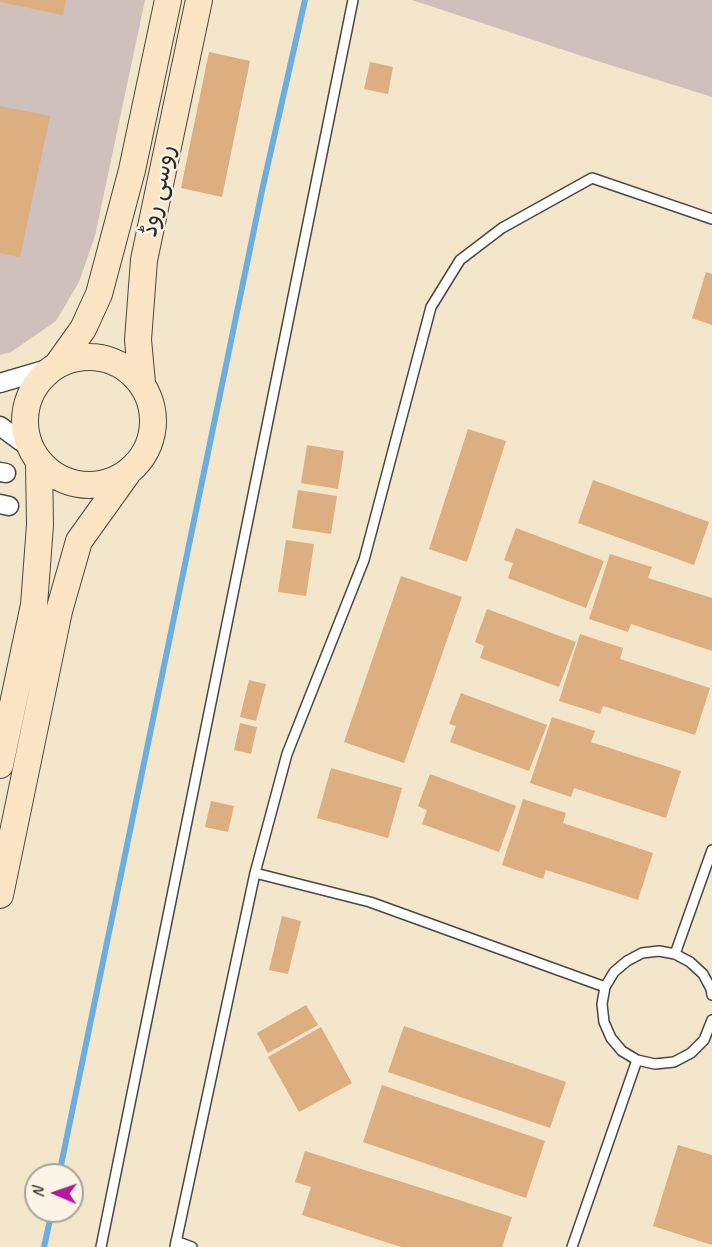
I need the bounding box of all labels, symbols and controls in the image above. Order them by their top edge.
street label: روسی روڈ [135,142,183,240]
north arrow [24,1163,84,1223]
text: N [28,1187,48,1198]

